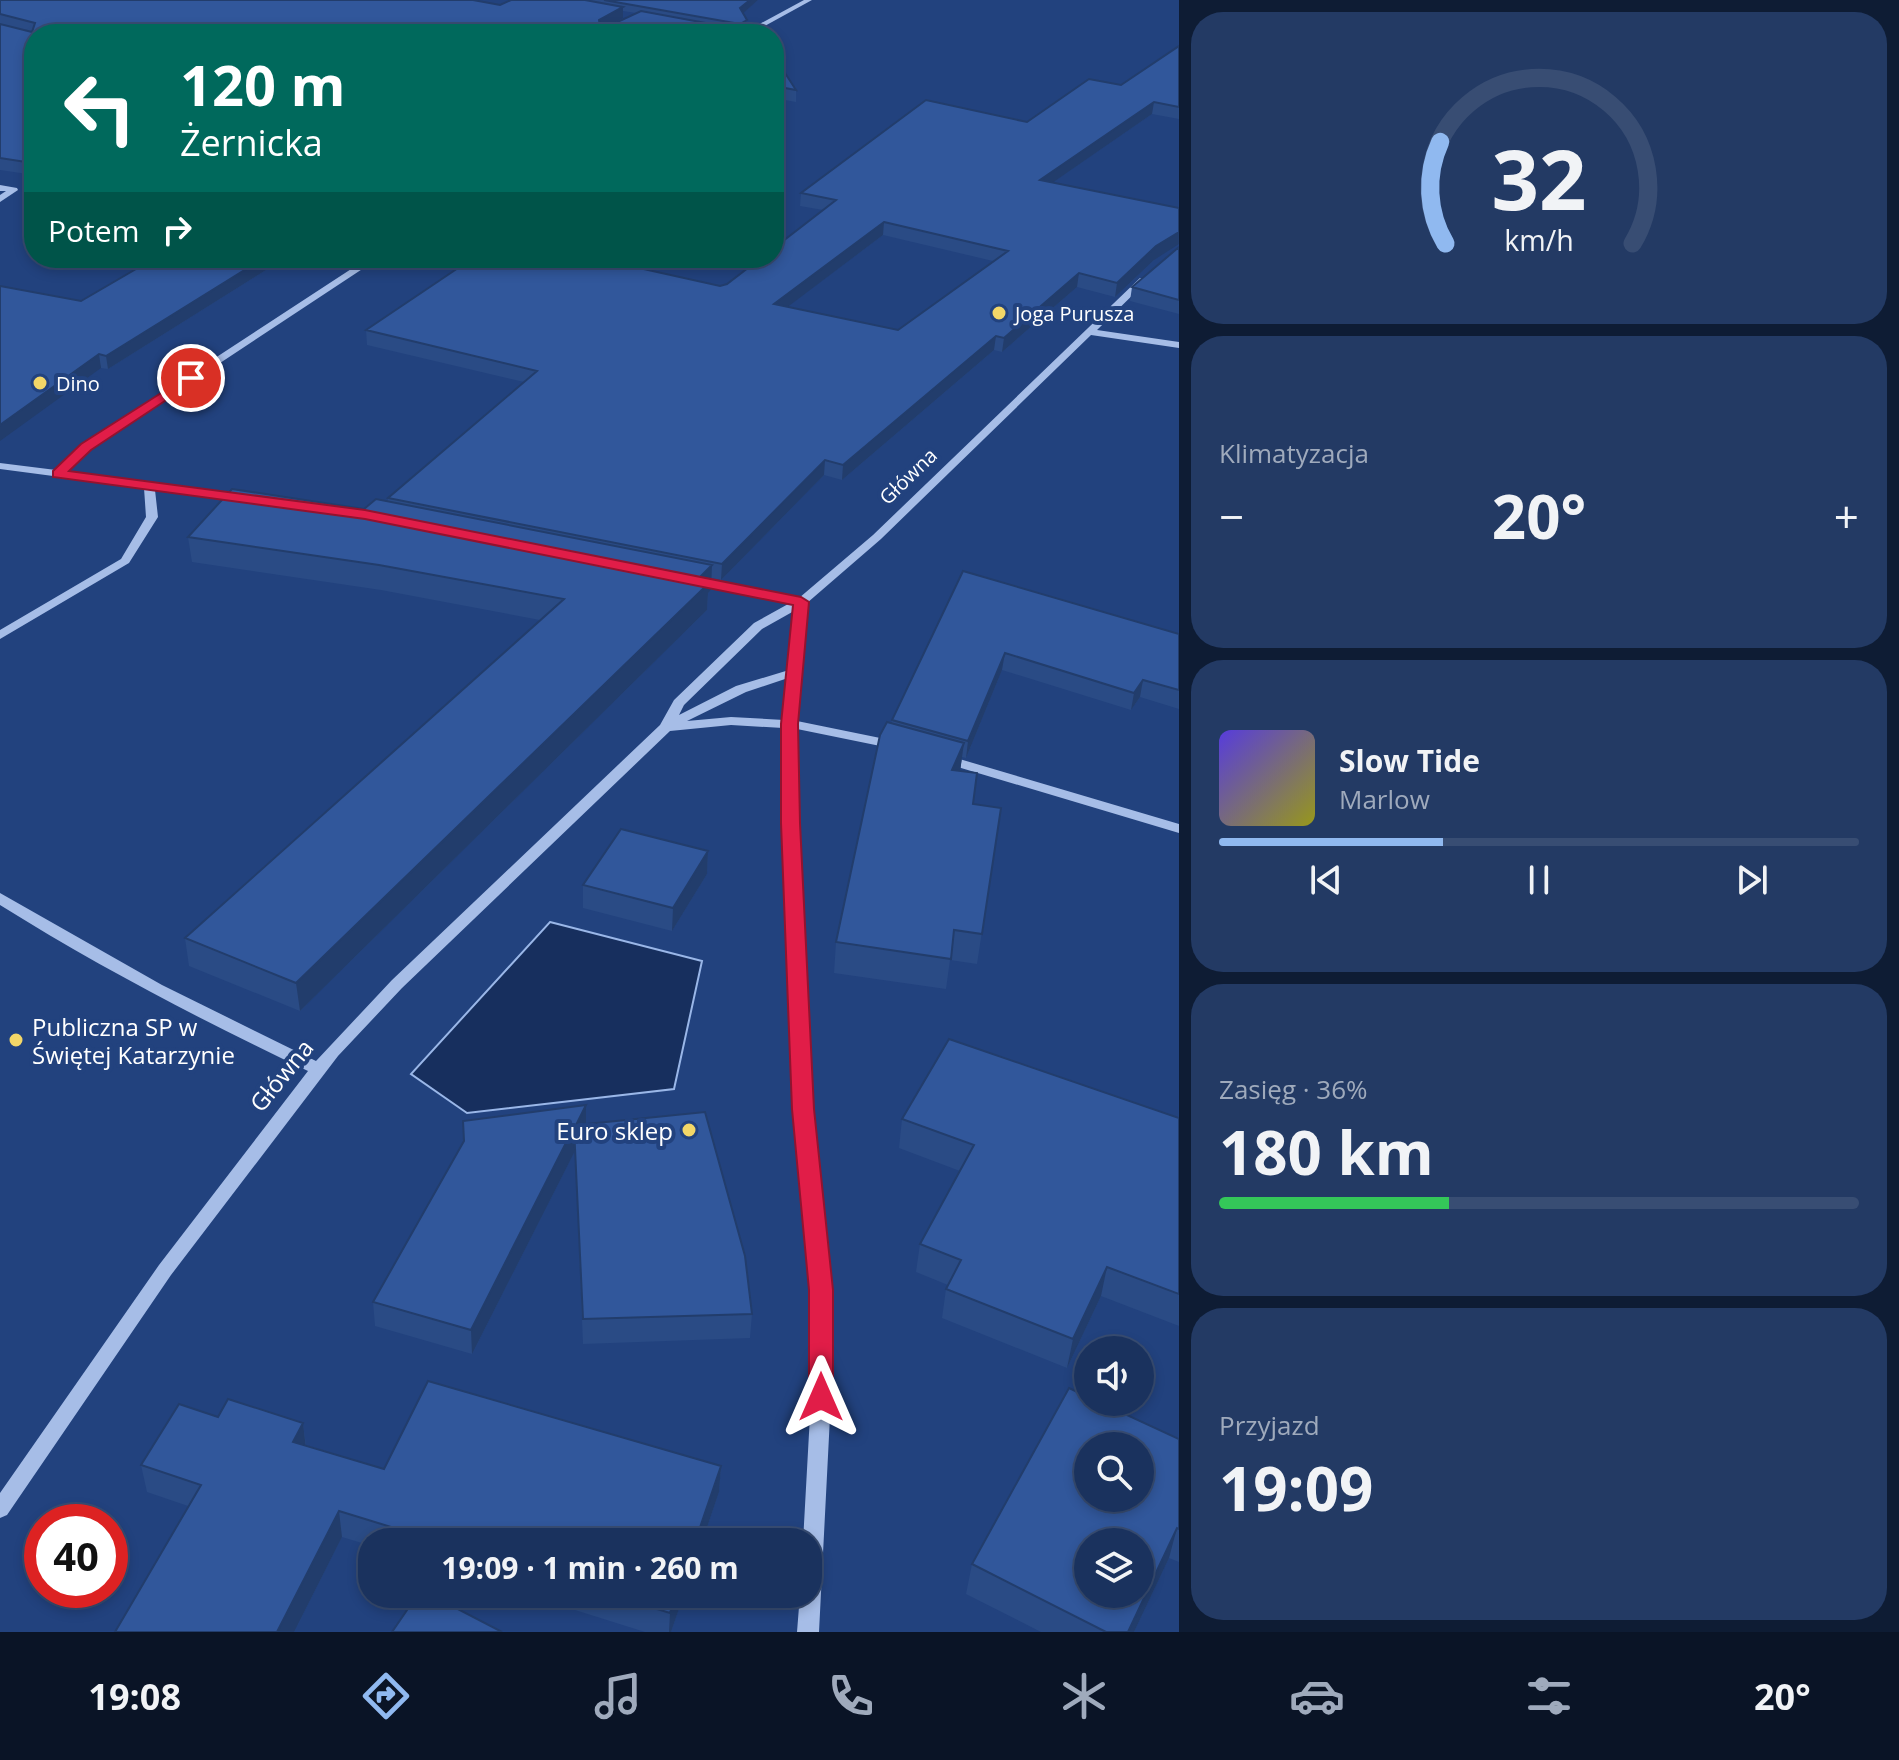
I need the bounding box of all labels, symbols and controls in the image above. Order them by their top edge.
text: 120 m [180,46,346,122]
icon: left [48,56,152,160]
text: Żernicka [180,118,323,167]
text: 32 [1491,121,1587,234]
icon: right [155,208,199,252]
text: Potem [48,210,139,251]
text: km/h [1504,220,1574,259]
place label: Joga Purusza [1013,300,1134,327]
marker: Joga Purusza [990,304,1008,322]
pin [157,344,225,412]
icon: arrive [169,356,213,400]
place label: Dino [56,370,100,397]
marker: Dino [31,374,49,392]
text: Klimatyzacja [1219,435,1369,471]
street label: Główna [873,442,943,510]
text: 20° [1492,475,1586,557]
text: − [1219,486,1244,546]
text: + [1834,486,1859,546]
text: Slow Tide [1339,740,1480,781]
text: Marlow [1339,781,1430,817]
icon: previous [1304,858,1348,902]
icon: pause [1517,858,1561,902]
icon: next [1730,858,1774,902]
place label: Publiczna SP w Świętej Katarzynie [32,1010,235,1071]
marker: Publiczna SP w Świętej Katarzynie [7,1031,25,1049]
street label: Główna [242,1032,320,1118]
text: Zasięg · 36% [1219,1071,1368,1107]
text: 180 km [1219,1111,1434,1193]
place label: Euro sklep [556,1114,673,1147]
marker: Euro sklep [680,1121,698,1139]
map controls [1074,1336,1154,1608]
button: sound [1074,1336,1154,1416]
position arrow [779,1355,863,1439]
text: Przyjazd [1219,1407,1320,1443]
button: search [1074,1432,1154,1512]
text: 19:09 [1219,1447,1373,1529]
speed limit sign: 40 [24,1504,128,1608]
button: layers [1074,1528,1154,1608]
text: 19:09 · 1 min · 260 m [441,1547,739,1588]
icon: directions [358,1668,414,1724]
icon: music [590,1668,646,1724]
icon: phone [823,1668,879,1724]
icon: climate [1056,1668,1112,1724]
icon: car [1289,1668,1345,1724]
icon: filters [1521,1668,1577,1724]
text: 19:08 [88,1672,181,1721]
text: 20° [1754,1672,1811,1721]

